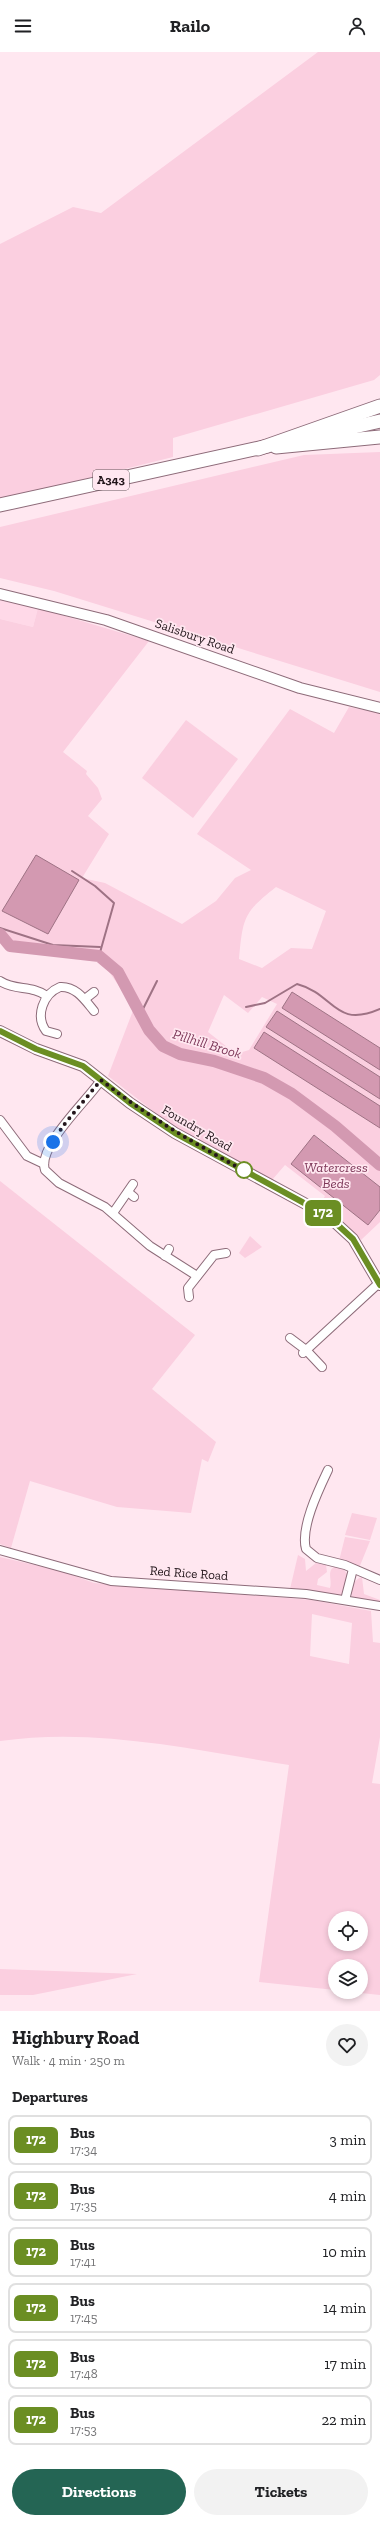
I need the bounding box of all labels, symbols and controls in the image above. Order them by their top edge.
icon: menu [12,15,34,37]
text: Railo [170,15,210,37]
icon: person [346,15,368,37]
road number: A343 [93,470,129,490]
street label: Salisbury Road [153,615,237,657]
water label: Pillhill Brook [171,1025,243,1063]
street label: Foundry Road [159,1102,235,1154]
your location [43,1132,63,1152]
water label: Watercress Beds [304,1159,368,1192]
unlabelled marker [235,1161,253,1179]
line badge: 172 [300,1200,346,1226]
text: 172 [313,1204,333,1221]
street label: Red Rice Road [149,1563,229,1583]
map controls [328,1911,368,1999]
button: locate [328,1911,368,1951]
button: layers [328,1959,368,1999]
button: heart [326,2024,368,2066]
text: Highbury Road [12,2026,139,2049]
text: Walk · 4 min · 250 m [12,2053,125,2068]
text: Departures [12,2088,88,2106]
text: Bus [70,2124,95,2142]
text: 172 [26,2131,46,2148]
text: 3 min [330,2131,366,2149]
text: 17:34 [70,2142,97,2157]
text: Bus [70,2180,95,2198]
text: 172 [26,2187,46,2204]
text: 4 min [329,2187,366,2205]
text: 17:35 [70,2198,97,2213]
text: Bus [70,2236,95,2254]
text: 172 [26,2243,46,2260]
text: 10 min [322,2243,366,2261]
text: 17:41 [70,2254,96,2269]
text: Bus [70,2292,95,2310]
text: 172 [26,2299,46,2316]
text: 14 min [323,2299,366,2317]
text: 17:45 [70,2310,97,2325]
text: Bus [70,2348,95,2366]
text: 172 [26,2355,46,2372]
text: 17 min [324,2355,366,2373]
text: 17:48 [70,2366,98,2381]
text: Bus [70,2404,95,2422]
text: 172 [26,2411,46,2428]
text: 22 min [321,2411,366,2429]
text: 17:53 [70,2422,97,2437]
button: Directions [12,2469,186,2515]
button: Tickets [194,2469,368,2515]

